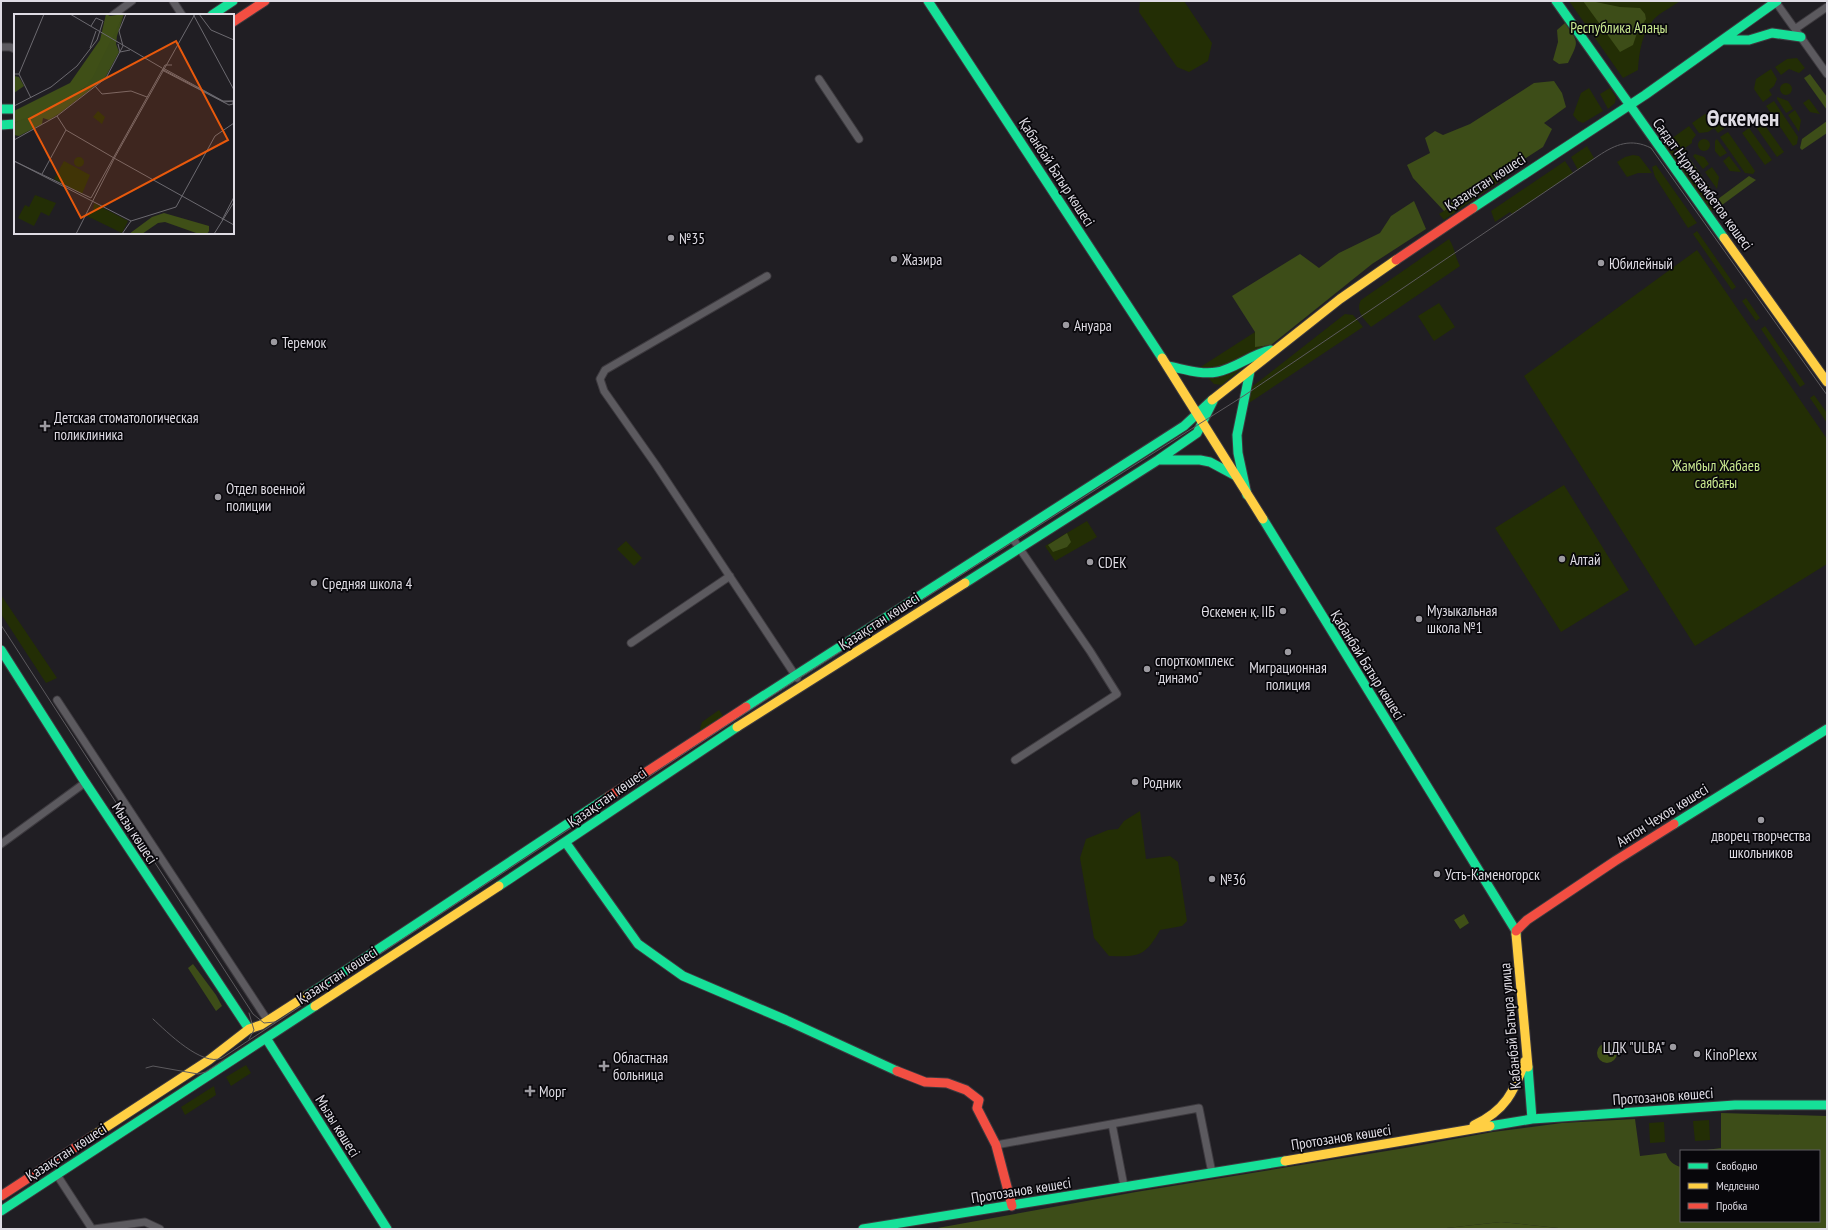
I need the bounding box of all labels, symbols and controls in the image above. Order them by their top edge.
inset map [14,14,234,234]
park label: Республика Алаңы [1570,18,1668,37]
district label: Өскемен [1707,103,1779,132]
street label: Қабанбай Батыр көшесі [1015,114,1099,230]
street label: Сағдат Нұрмағамбетов көшесі [1649,114,1757,254]
street label: Қазақстан көшесі [1441,149,1529,215]
place label: №35 [679,229,705,248]
marker: №35 [666,233,676,243]
place label: Жазира [901,250,942,269]
marker: Жазира [889,254,899,264]
place label: Юбилейный [1609,254,1673,273]
marker: Юбилейный [1596,258,1606,268]
place label: Ануара [1074,316,1112,335]
marker: Ануара [1061,320,1071,330]
place label: Теремок [282,333,326,352]
marker: Теремок [269,337,279,347]
place label: Детская стоматологическая поликлиника [54,408,199,444]
marker: Детская стоматологическая поликлиника [39,420,51,432]
park label: Жамбыл Жабаев саябағы [1671,456,1760,492]
place label: Отдел военной полиции [226,479,305,515]
marker: Отдел военной полиции [213,492,223,502]
place label: Алтай [1570,550,1600,569]
place label: CDEK [1098,553,1127,572]
marker: Алтай [1557,554,1567,564]
marker: CDEK [1085,557,1095,567]
place label: Средняя школа 4 [322,574,413,593]
marker: Средняя школа 4 [309,578,319,588]
street label: Қазақстан көшесі [835,588,923,654]
place label: Музыкальная школа №1 [1427,601,1498,637]
place label: Өскемен қ. ІІБ [1201,602,1275,621]
marker: Өскемен қ. ІІБ [1278,606,1288,616]
street label: Қабанбай Батыр көшесі [1327,607,1409,723]
marker: Музыкальная школа №1 [1414,614,1424,624]
marker: Миграционная полиция [1283,647,1293,657]
place label: спорткомплекс "динамо" [1155,651,1235,687]
place label: Миграционная полиция [1249,658,1327,694]
marker: спорткомплекс "динамо" [1142,664,1152,674]
street label: Қазақстан көшесі [564,763,650,831]
place label: Родник [1143,773,1181,792]
marker: Родник [1130,777,1140,787]
street label: Антон Чехов көшесі [1612,779,1712,851]
street label: Мызы көшесі [108,799,162,867]
marker: дворец творчества школьников [1756,815,1766,825]
place label: дворец творчества школьников [1711,826,1811,862]
place label: Усть-Каменогорск [1445,865,1540,884]
marker: Усть-Каменогорск [1432,869,1442,879]
place label: №36 [1220,870,1246,889]
marker: №36 [1207,874,1217,884]
street label: Қазақстан көшесі [293,942,381,1008]
street label: Кабанбай Батыра улица [1495,962,1525,1090]
place label: ЦДК "ULBA" [1603,1038,1665,1057]
marker: ЦДК "ULBA" [1668,1042,1678,1052]
place label: KinoPlexx [1705,1045,1757,1064]
place label: Областная больница [613,1048,668,1084]
marker: KinoPlexx [1692,1049,1702,1059]
marker: Областная больница [598,1060,610,1072]
place label: Морг [539,1082,567,1101]
street label: Протозанов көшесі [1612,1083,1714,1109]
marker: Морг [524,1085,536,1097]
street label: Мызы көшесі [311,1091,365,1161]
street label: Қазақстан көшесі [22,1119,110,1185]
street label: Протозанов көшесі [1290,1120,1392,1154]
legend [1680,1150,1820,1222]
text: Свободно [1716,1158,1758,1173]
street label: Протозанов көшесі [970,1173,1072,1207]
text: Медленно [1716,1178,1759,1193]
text: Пробка [1716,1198,1748,1213]

